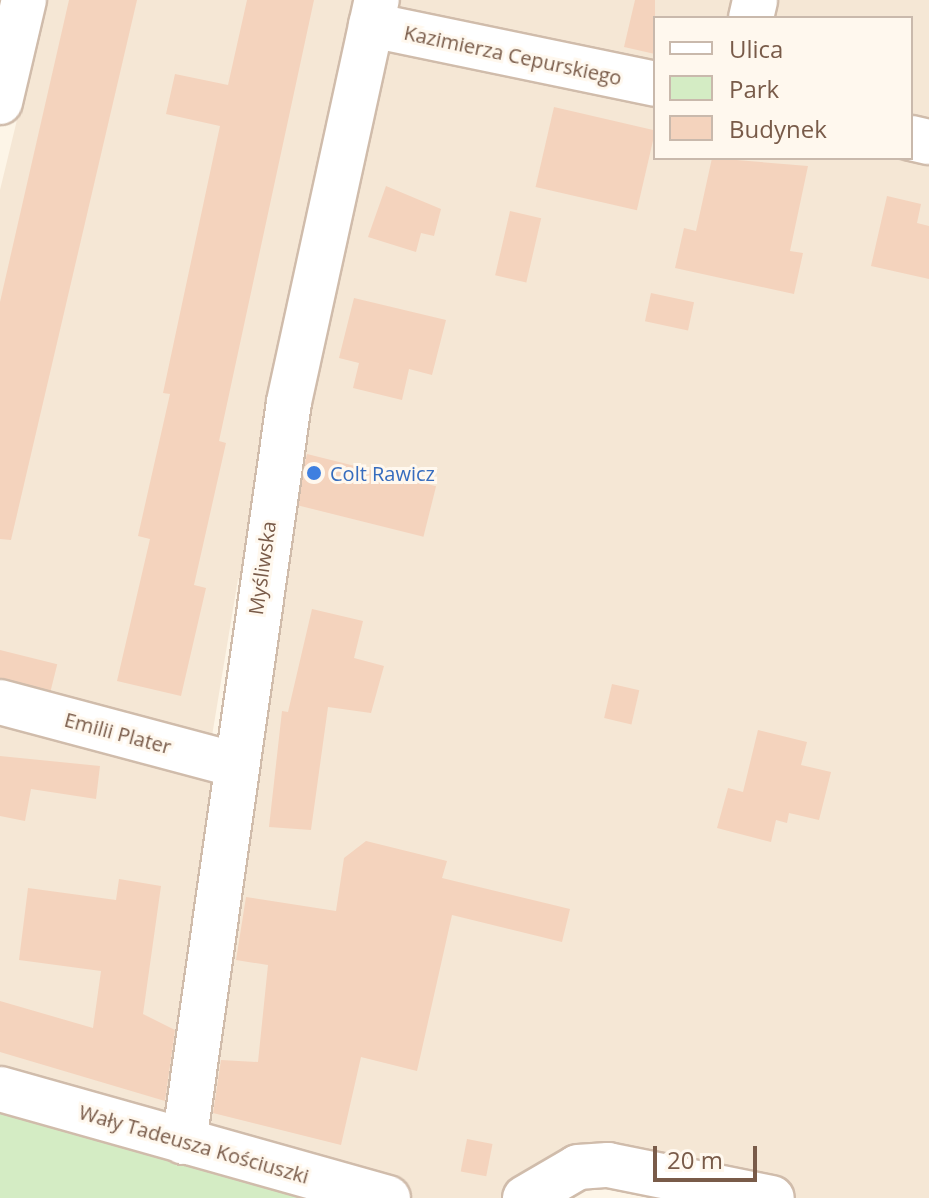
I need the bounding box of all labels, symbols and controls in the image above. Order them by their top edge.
legend [653,16,913,160]
street label: Kazimierza Cepurskiego [402,20,624,90]
text: Ulica [729,32,783,65]
text: Park [729,72,779,105]
text: Budynek [729,112,827,145]
place label: Colt Rawicz [330,461,435,485]
marker: Colt Rawicz [305,464,323,482]
street label: Myśliwska [244,520,280,616]
street label: Emilii Plater [62,707,174,759]
street label: Wały Tadeusza Kościuszki [76,1100,312,1188]
scale bar [657,1130,761,1180]
text: 20 m [667,1143,723,1176]

